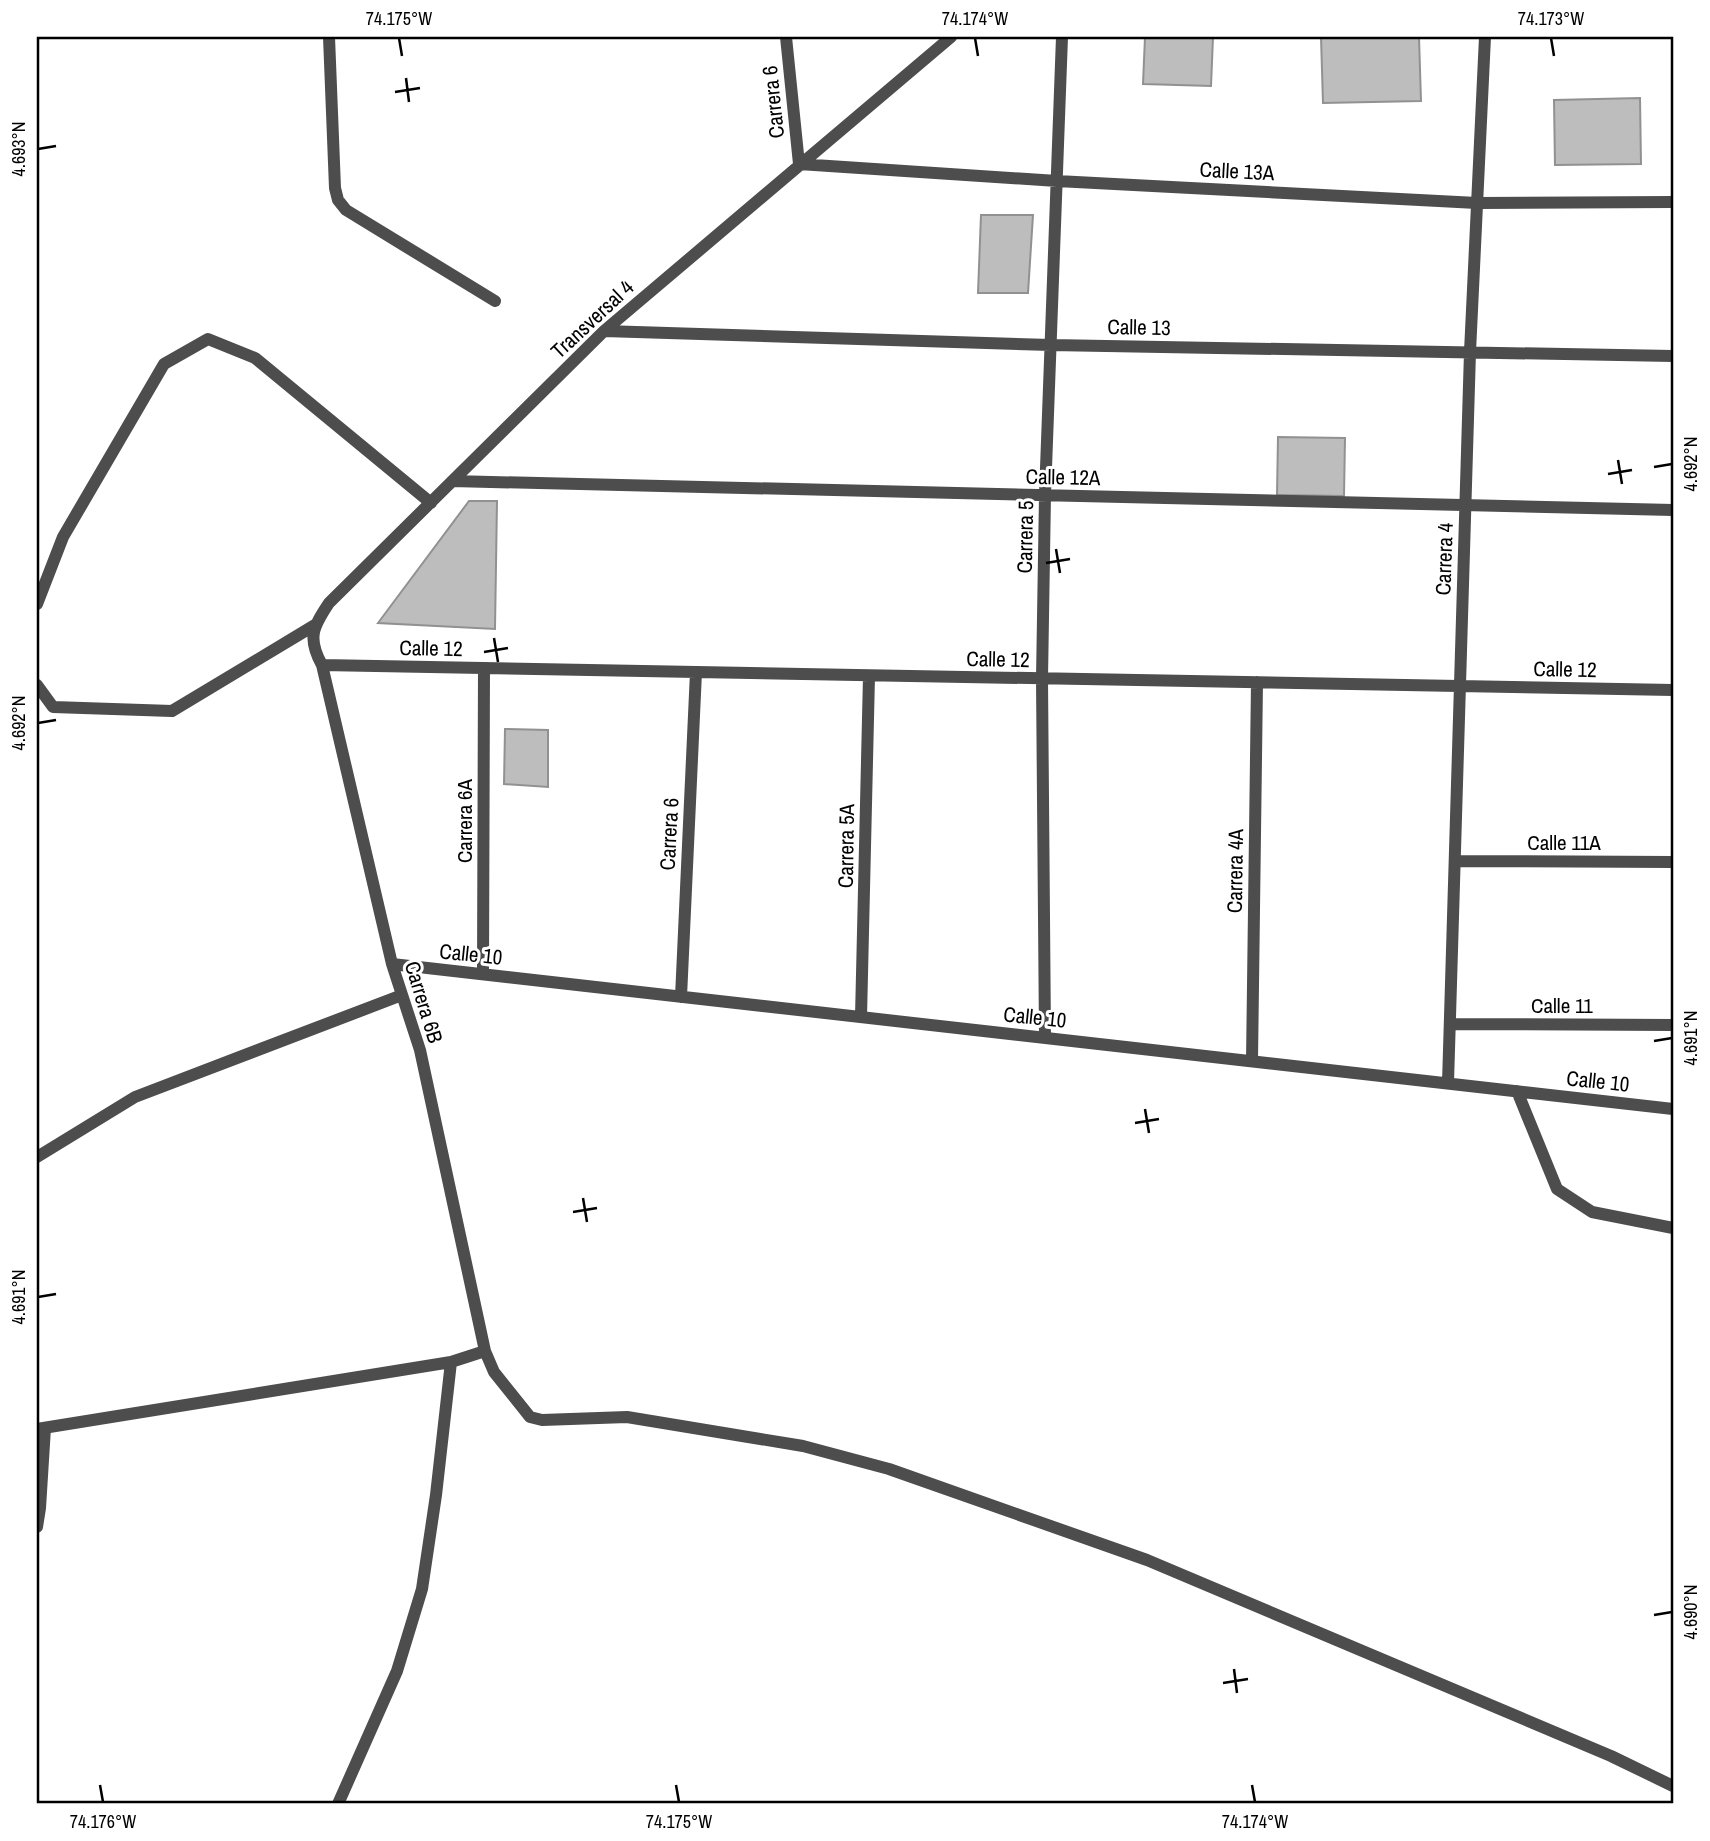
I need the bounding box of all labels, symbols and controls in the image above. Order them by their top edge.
text: 74.175°W [366,6,432,31]
text: 74.174°W [942,6,1008,31]
text: 74.173°W [1518,6,1584,31]
street label: Carrera 6 [755,64,791,140]
text: 4.693°N [6,122,31,176]
street label: Calle 13A [1199,155,1276,187]
street label: Transversal 4 [544,273,640,365]
street label: Calle 13 [1107,312,1171,342]
text: 4.692°N [1678,437,1703,491]
street label: Calle 12A [1025,462,1101,492]
street label: Carrera 5 [1010,500,1040,574]
street label: Carrera 4 [1428,522,1460,596]
street label: Calle 12 [399,633,463,663]
street label: Calle 12 [966,644,1030,674]
street label: Calle 12 [1533,654,1597,684]
text: 4.692°N [6,696,31,750]
street label: Carrera 6A [450,778,479,863]
street label: Carrera 6 [653,797,685,871]
street label: Carrera 5A [831,803,861,888]
street label: Carrera 4A [1220,828,1250,913]
street label: Calle 11A [1527,828,1601,857]
street label: Calle 10 [438,936,504,972]
street label: Carrera 6B [398,957,450,1047]
street label: Calle 11 [1531,991,1593,1020]
street label: Calle 10 [1002,999,1068,1035]
text: 4.691°N [1678,1011,1703,1065]
street label: Calle 10 [1565,1063,1631,1099]
text: 4.691°N [6,1270,31,1324]
text: 4.690°N [1678,1585,1703,1639]
text: 74.176°W [70,1809,136,1834]
text: 74.175°W [646,1809,712,1834]
text: 74.174°W [1222,1809,1288,1834]

